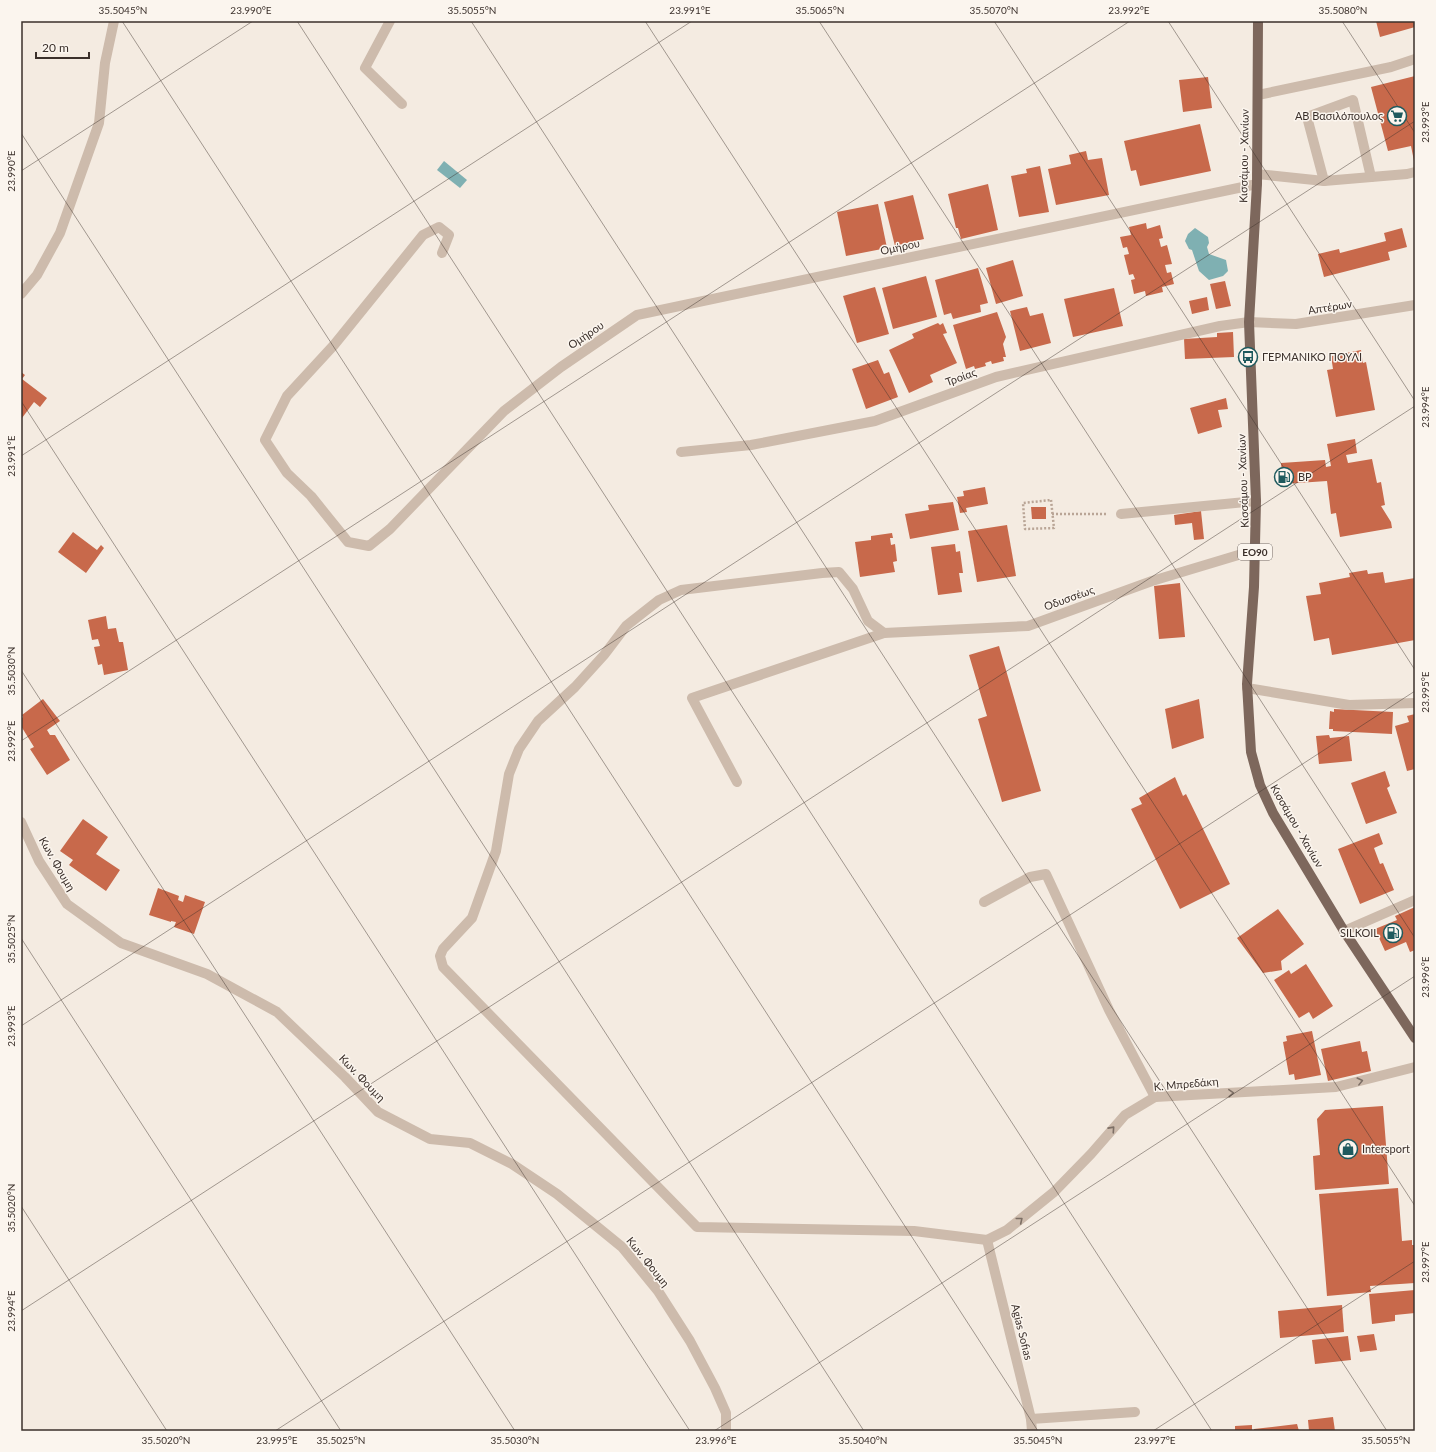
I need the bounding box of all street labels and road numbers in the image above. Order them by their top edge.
street label: Κισσάμου - Χανίων [1236,109,1251,203]
street label: Ομήρου [879,236,921,257]
street label: Απτέρων [1307,297,1353,316]
street label: Ομήρου [565,318,606,351]
street label: Τροίας [944,365,978,388]
street label: Κισσάμου - Χανίων [1234,434,1251,528]
road number: ΕΟ90 [1238,544,1272,560]
street label: Οδυσσέως [1042,582,1096,613]
street label: Κισσάμου - Χανίων [1268,782,1327,870]
street label: Κων. Φουμη [37,834,78,893]
street label: Κων. Φουμη [337,1051,388,1104]
street label: Κ. Μπρεδάκη [1153,1074,1219,1093]
street label: Κων. Φουμη [624,1234,672,1289]
street label: Agias Sofias [1009,1302,1036,1362]

